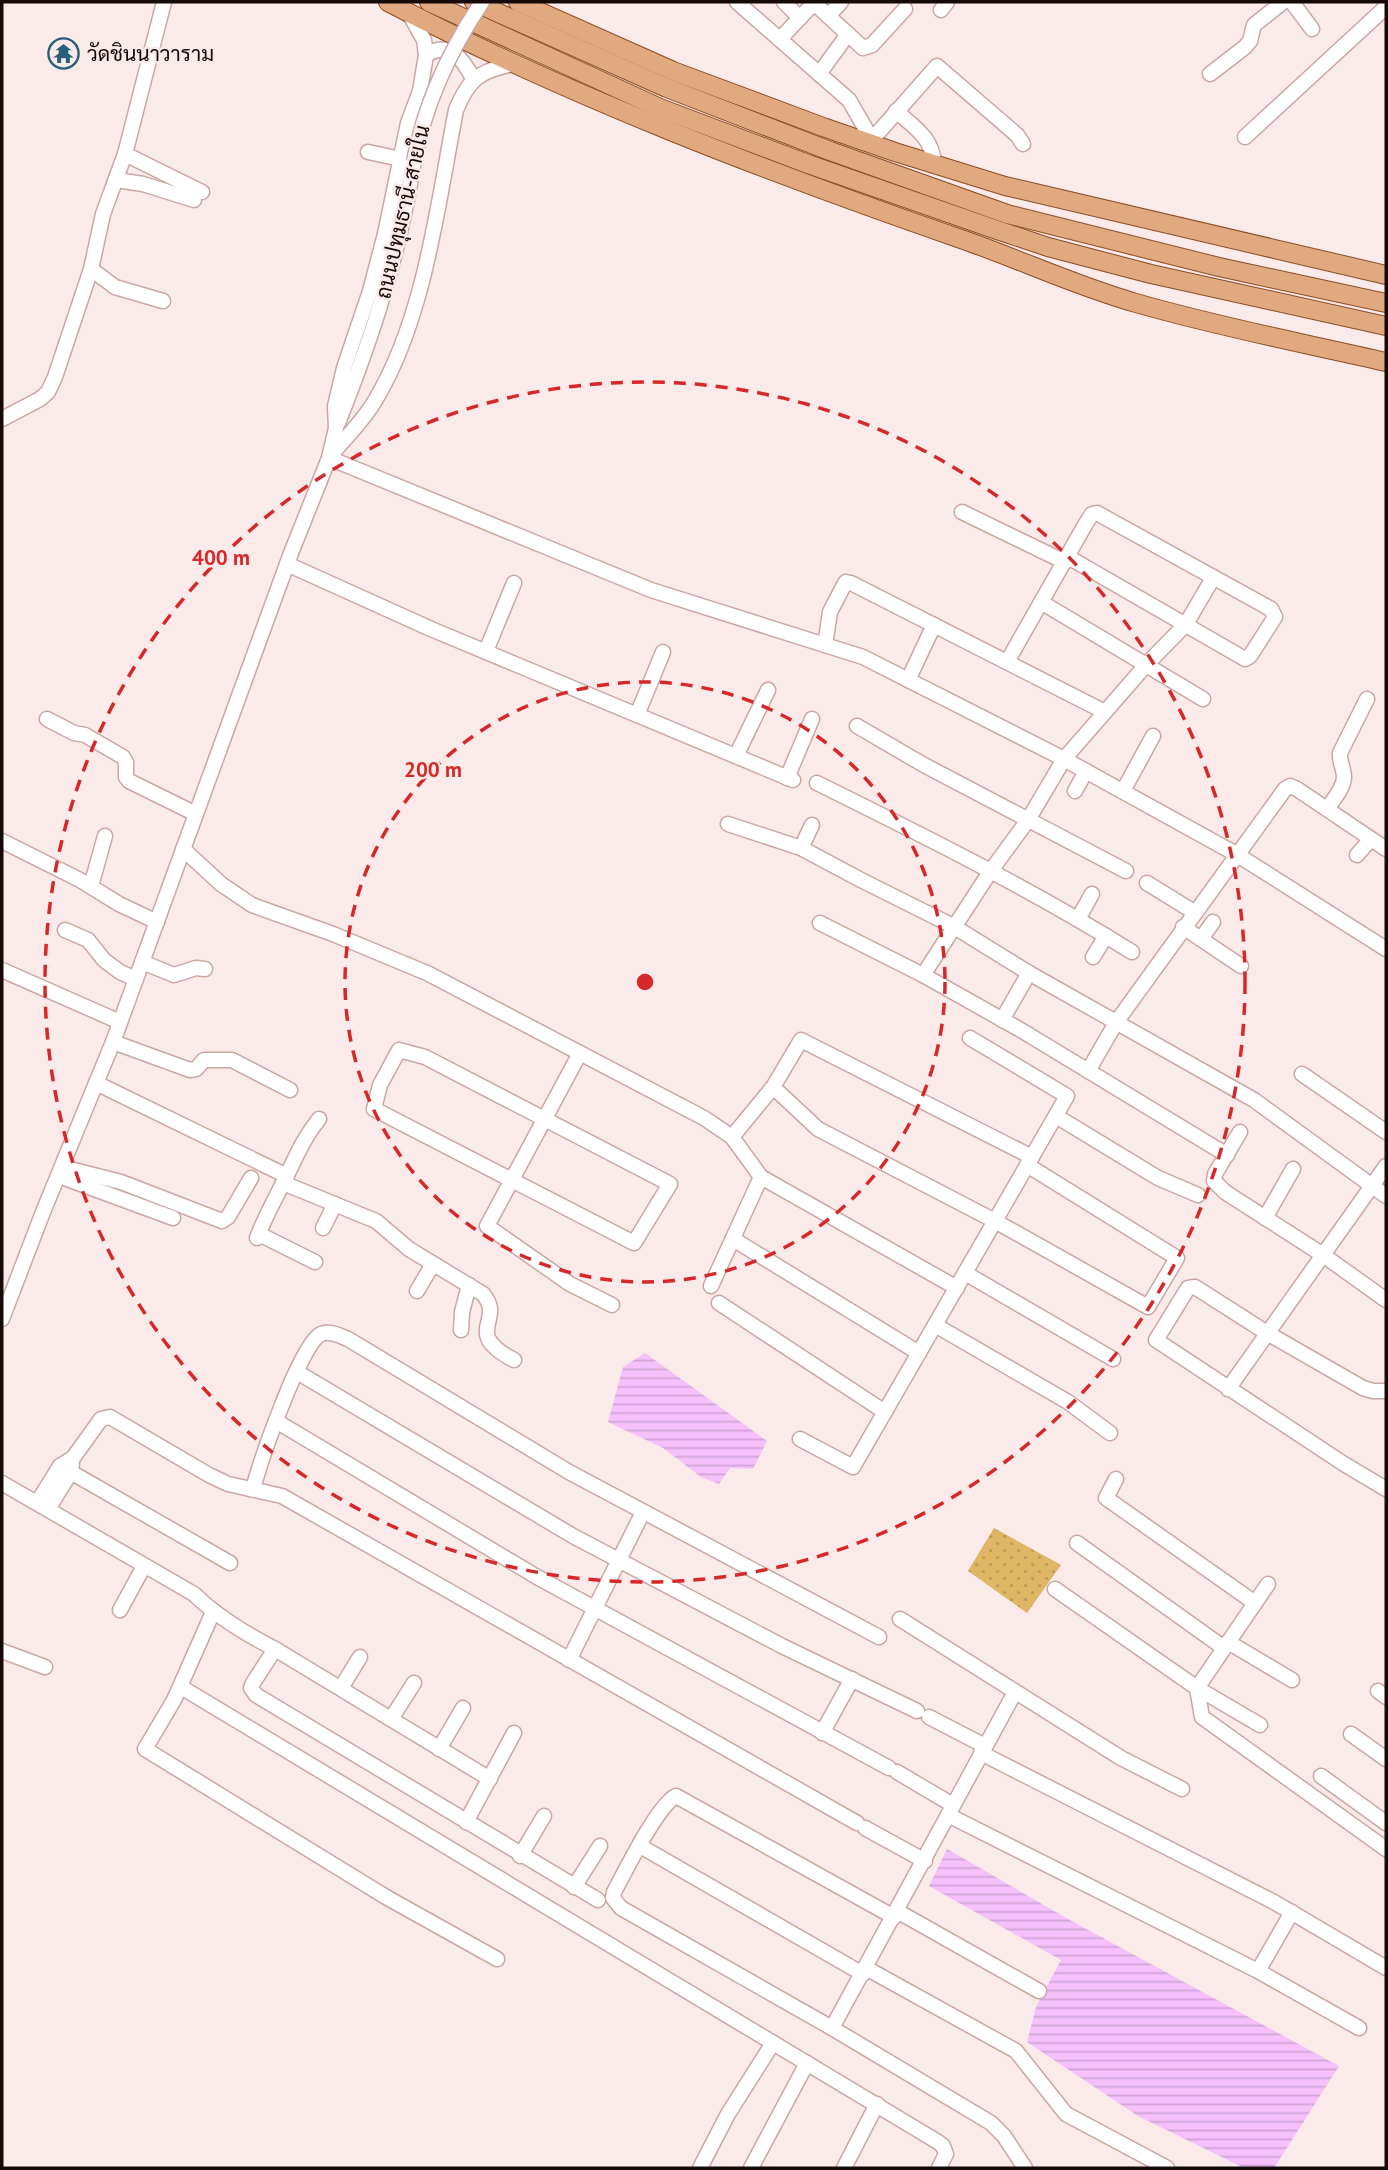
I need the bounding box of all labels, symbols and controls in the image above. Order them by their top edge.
temple icon: วัดชินนาวาราม [47,37,81,71]
place label: วัดชินนาวาราม [87,40,214,67]
street label: ถนนปทุมธานี-สายใน [369,122,437,302]
text: 400 m [192,544,250,571]
text: 200 m [404,756,462,783]
centre of rings [633,970,657,994]

